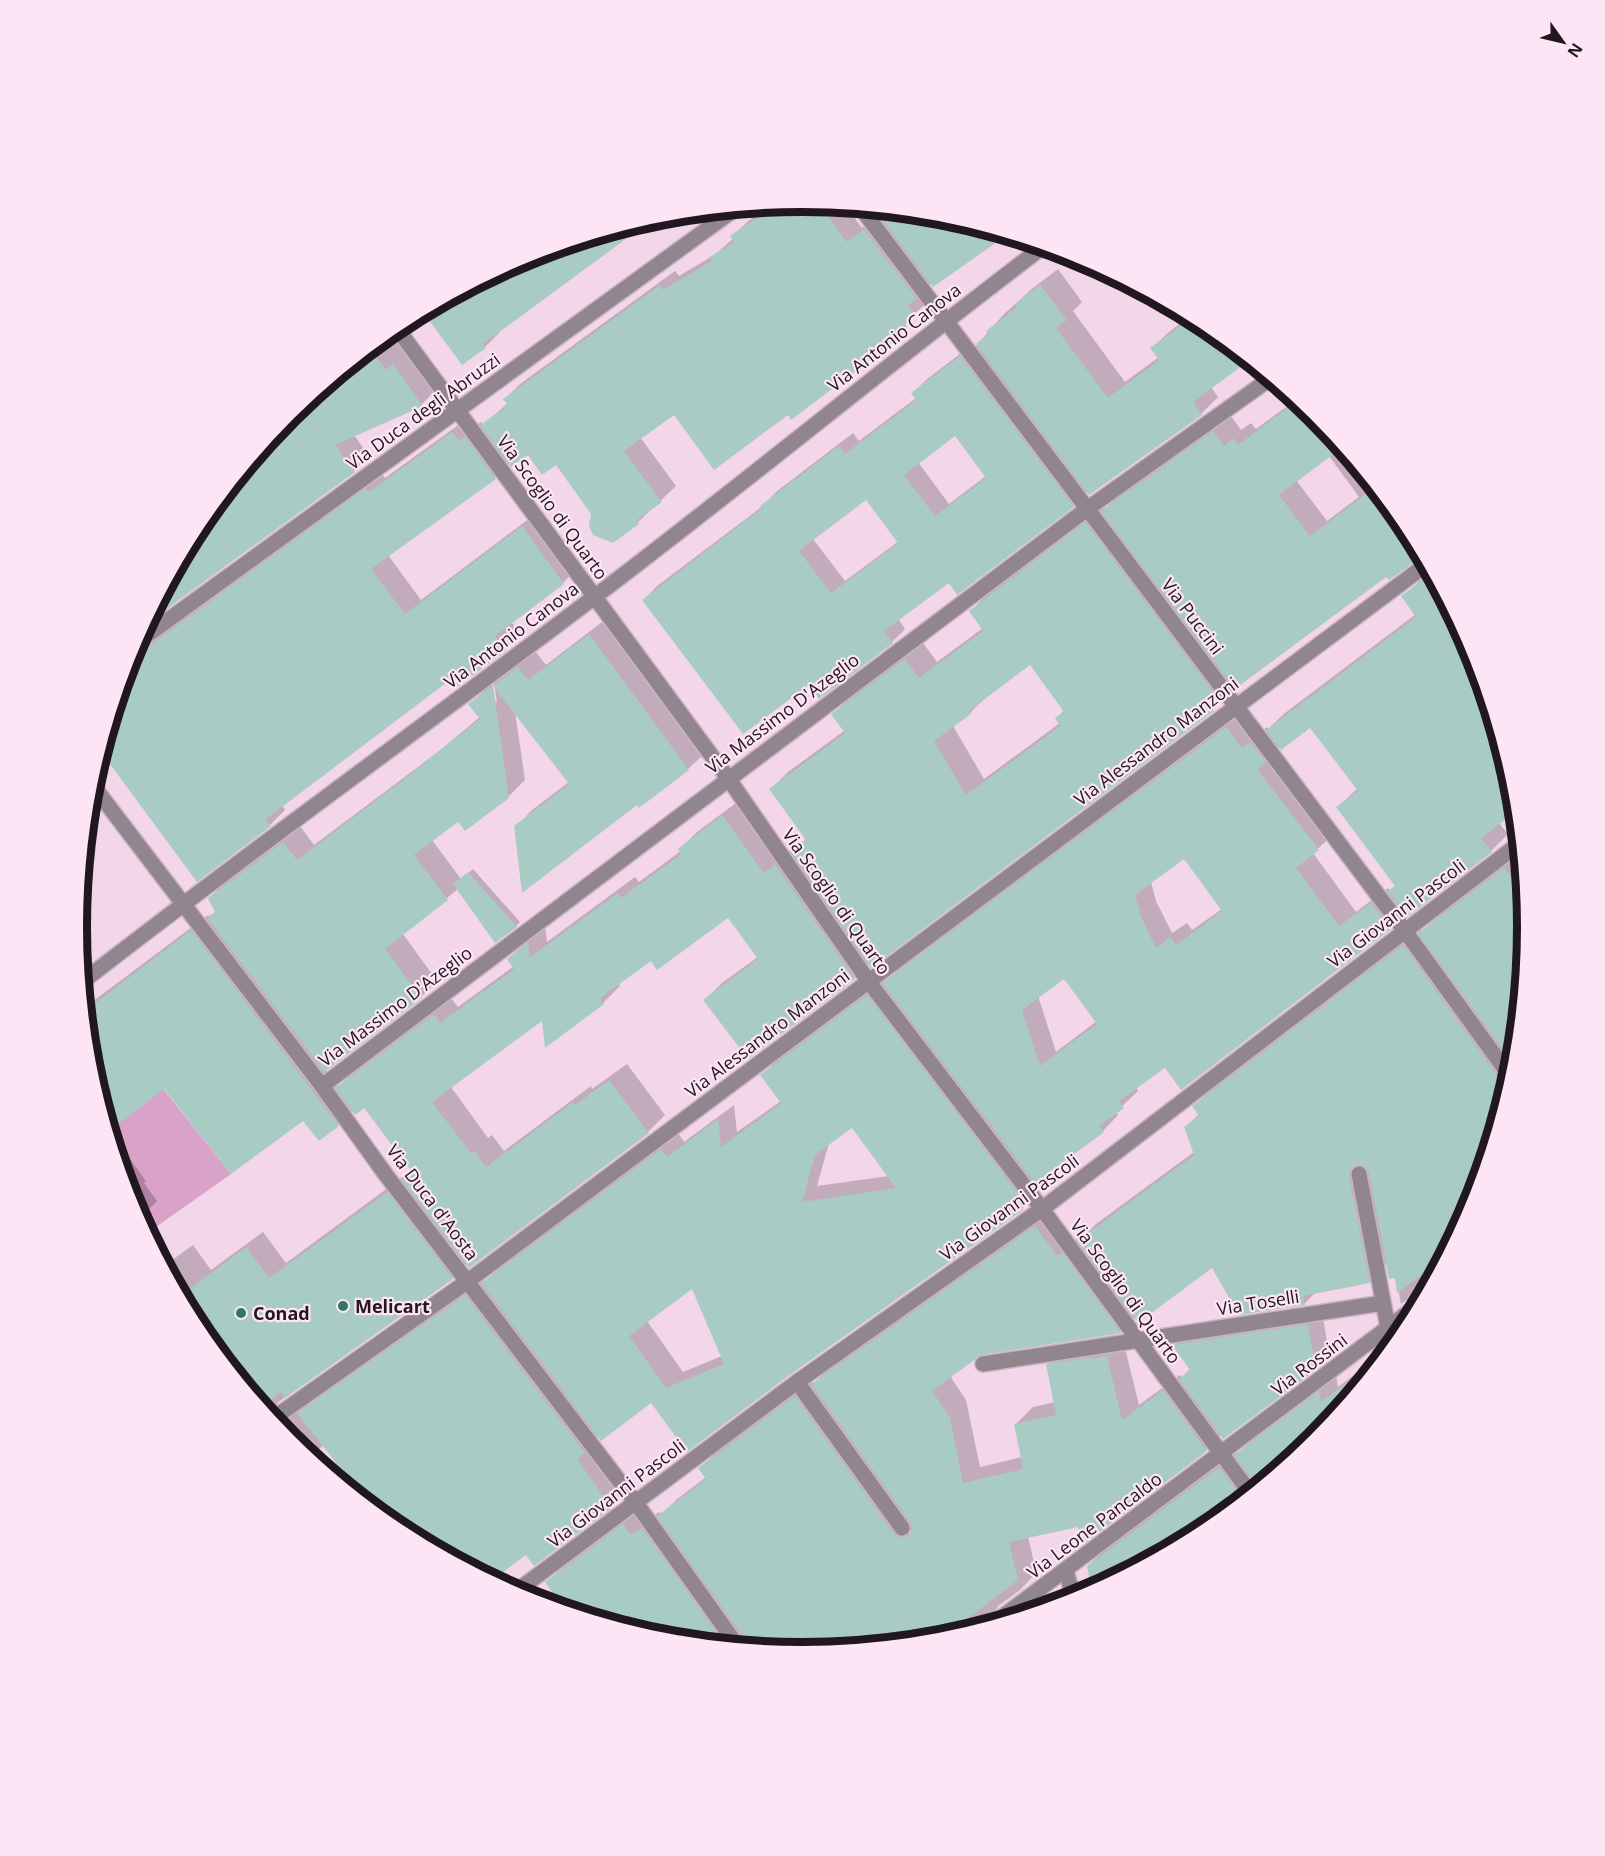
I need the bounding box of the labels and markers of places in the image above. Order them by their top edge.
place label: Melicart [355,1294,430,1318]
marker: Melicart [336,1299,350,1313]
place label: Conad [253,1301,310,1325]
marker: Conad [234,1306,248,1320]

